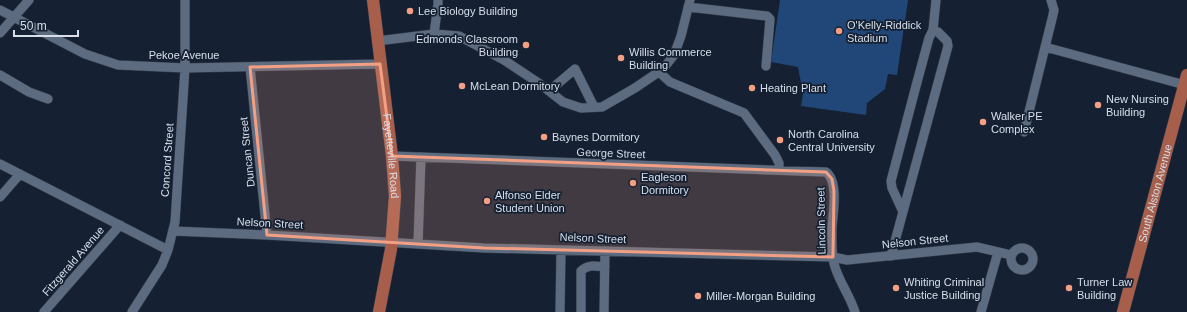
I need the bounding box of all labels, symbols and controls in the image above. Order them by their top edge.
place label: Lee Biology Building [418,5,518,17]
marker: Lee Biology Building [405,6,415,16]
scale bar [14,12,78,38]
text: 50 m [20,19,47,33]
place label: O'Kelly-Riddick Stadium [847,19,922,44]
marker: O'Kelly-Riddick Stadium [834,26,844,36]
place label: Edmonds Classroom Building [416,33,518,58]
marker: Edmonds Classroom Building [521,40,531,50]
place label: Willis Commerce Building [629,46,712,71]
street label: Pekoe Avenue [149,49,219,61]
marker: Willis Commerce Building [616,53,626,63]
place label: McLean Dormitory [470,80,560,92]
marker: McLean Dormitory [457,81,467,91]
place label: Heating Plant [760,82,826,94]
marker: Heating Plant [747,83,757,93]
place label: New Nursing Building [1106,93,1169,118]
marker: New Nursing Building [1093,100,1103,110]
place label: Walker PE Complex [991,110,1043,135]
street label: Fayetteville Road [381,113,401,199]
street label: Duncan Street [237,116,257,188]
marker: Walker PE Complex [978,117,988,127]
street label: Concord Street [158,123,176,197]
place label: North Carolina Central University [788,128,875,153]
place label: Baynes Dormitory [552,131,640,143]
marker: Baynes Dormitory [539,132,549,142]
marker: North Carolina Central University [775,135,785,145]
street label: South Alston Avenue [1136,143,1174,244]
street label: George Street [576,146,646,160]
place label: Eagleson Dormitory [641,171,689,196]
marker: Eagleson Dormitory [628,178,638,188]
street label: Lincoln Street [814,187,828,255]
place label: Alfonso Elder Student Union [495,189,565,214]
marker: Alfonso Elder Student Union [482,196,492,206]
street label: Nelson Street [236,215,304,231]
street label: Fitzgerald Avenue [40,224,106,298]
street label: Nelson Street [559,231,627,245]
street label: Nelson Street [881,232,949,250]
place label: Whiting Criminal Justice Building [904,276,984,301]
place label: Turner Law Building [1077,276,1132,301]
marker: Whiting Criminal Justice Building [891,283,901,293]
marker: Turner Law Building [1064,283,1074,293]
place label: Miller-Morgan Building [706,290,815,302]
marker: Miller-Morgan Building [693,291,703,301]

